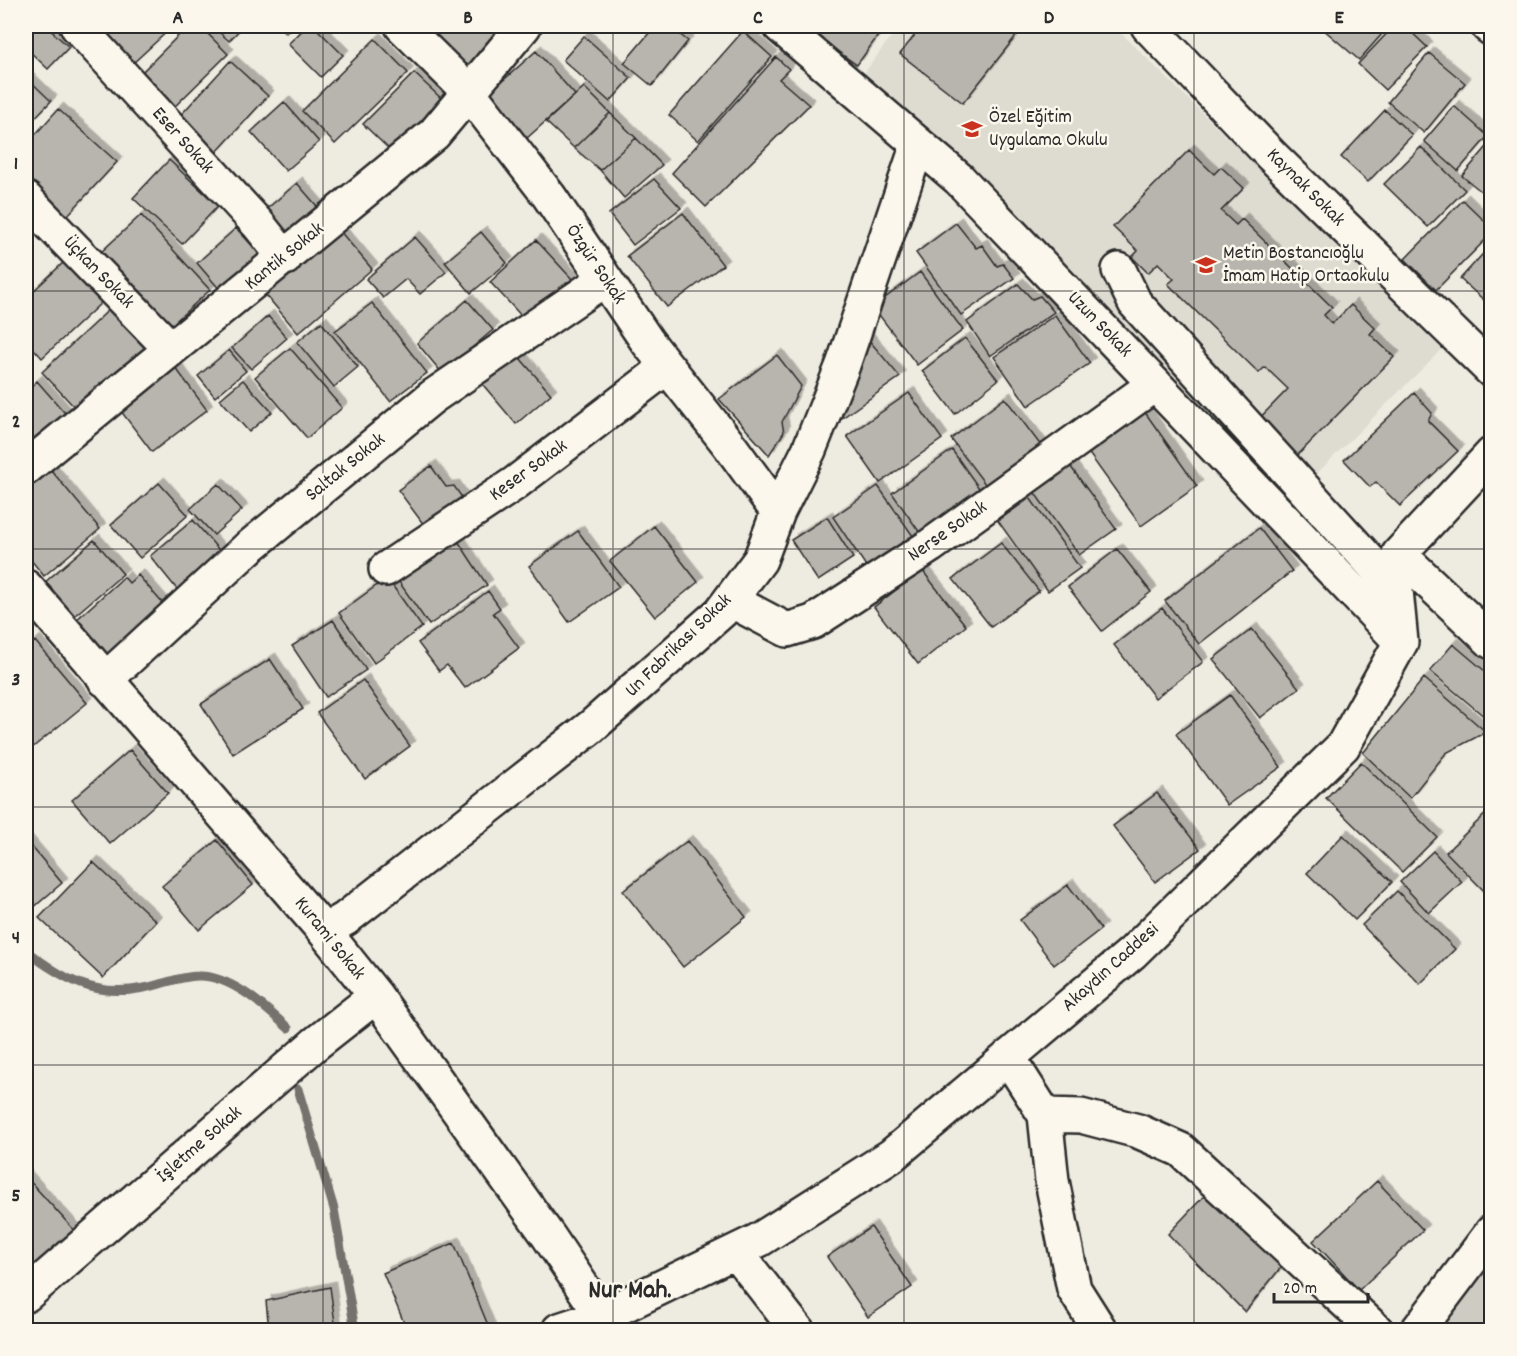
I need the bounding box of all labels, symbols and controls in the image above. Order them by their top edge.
text: A [173,5,184,33]
text: B [463,5,473,33]
text: C [753,5,763,33]
text: D [1044,5,1055,33]
text: E [1334,5,1344,33]
street label: Eser Sokak [144,101,220,181]
place label: Özel Eğitim Uygulama Okulu [989,104,1108,155]
school or university icon: Özel Eğitim Uygulama Okulu [960,117,984,141]
street label: Kaynak Sokak [1259,142,1351,234]
text: 1 [14,151,18,179]
street label: Kantik Sokak [239,216,331,298]
street label: Özgür Sokak [558,219,632,311]
street label: Üçkan Sokak [56,230,140,316]
place label: Metin Bostancıoğlu İmam Hatip Ortaokulu [1223,240,1389,291]
school or university icon: Metin Bostancıoğlu İmam Hatip Ortaokulu [1194,253,1218,277]
street label: Uzun Sokak [1060,285,1138,365]
text: 2 [12,409,20,437]
street label: Saltak Sokak [300,427,392,509]
street label: Keser Sokak [484,433,574,509]
street label: Nerse Sokak [903,494,993,570]
street label: Un Fabrikası Sokak [619,588,739,704]
text: 3 [12,667,20,695]
street label: Kurami Sokak [287,891,371,987]
street label: Akaydın Caddesi [1056,916,1166,1019]
text: 4 [12,925,20,953]
street label: İşletme Sokak [151,1100,249,1190]
text: 5 [11,1183,21,1211]
scale bar [1274,1266,1368,1304]
district label: Nur Mah. [588,1273,672,1310]
text: 20 m [1283,1277,1317,1302]

